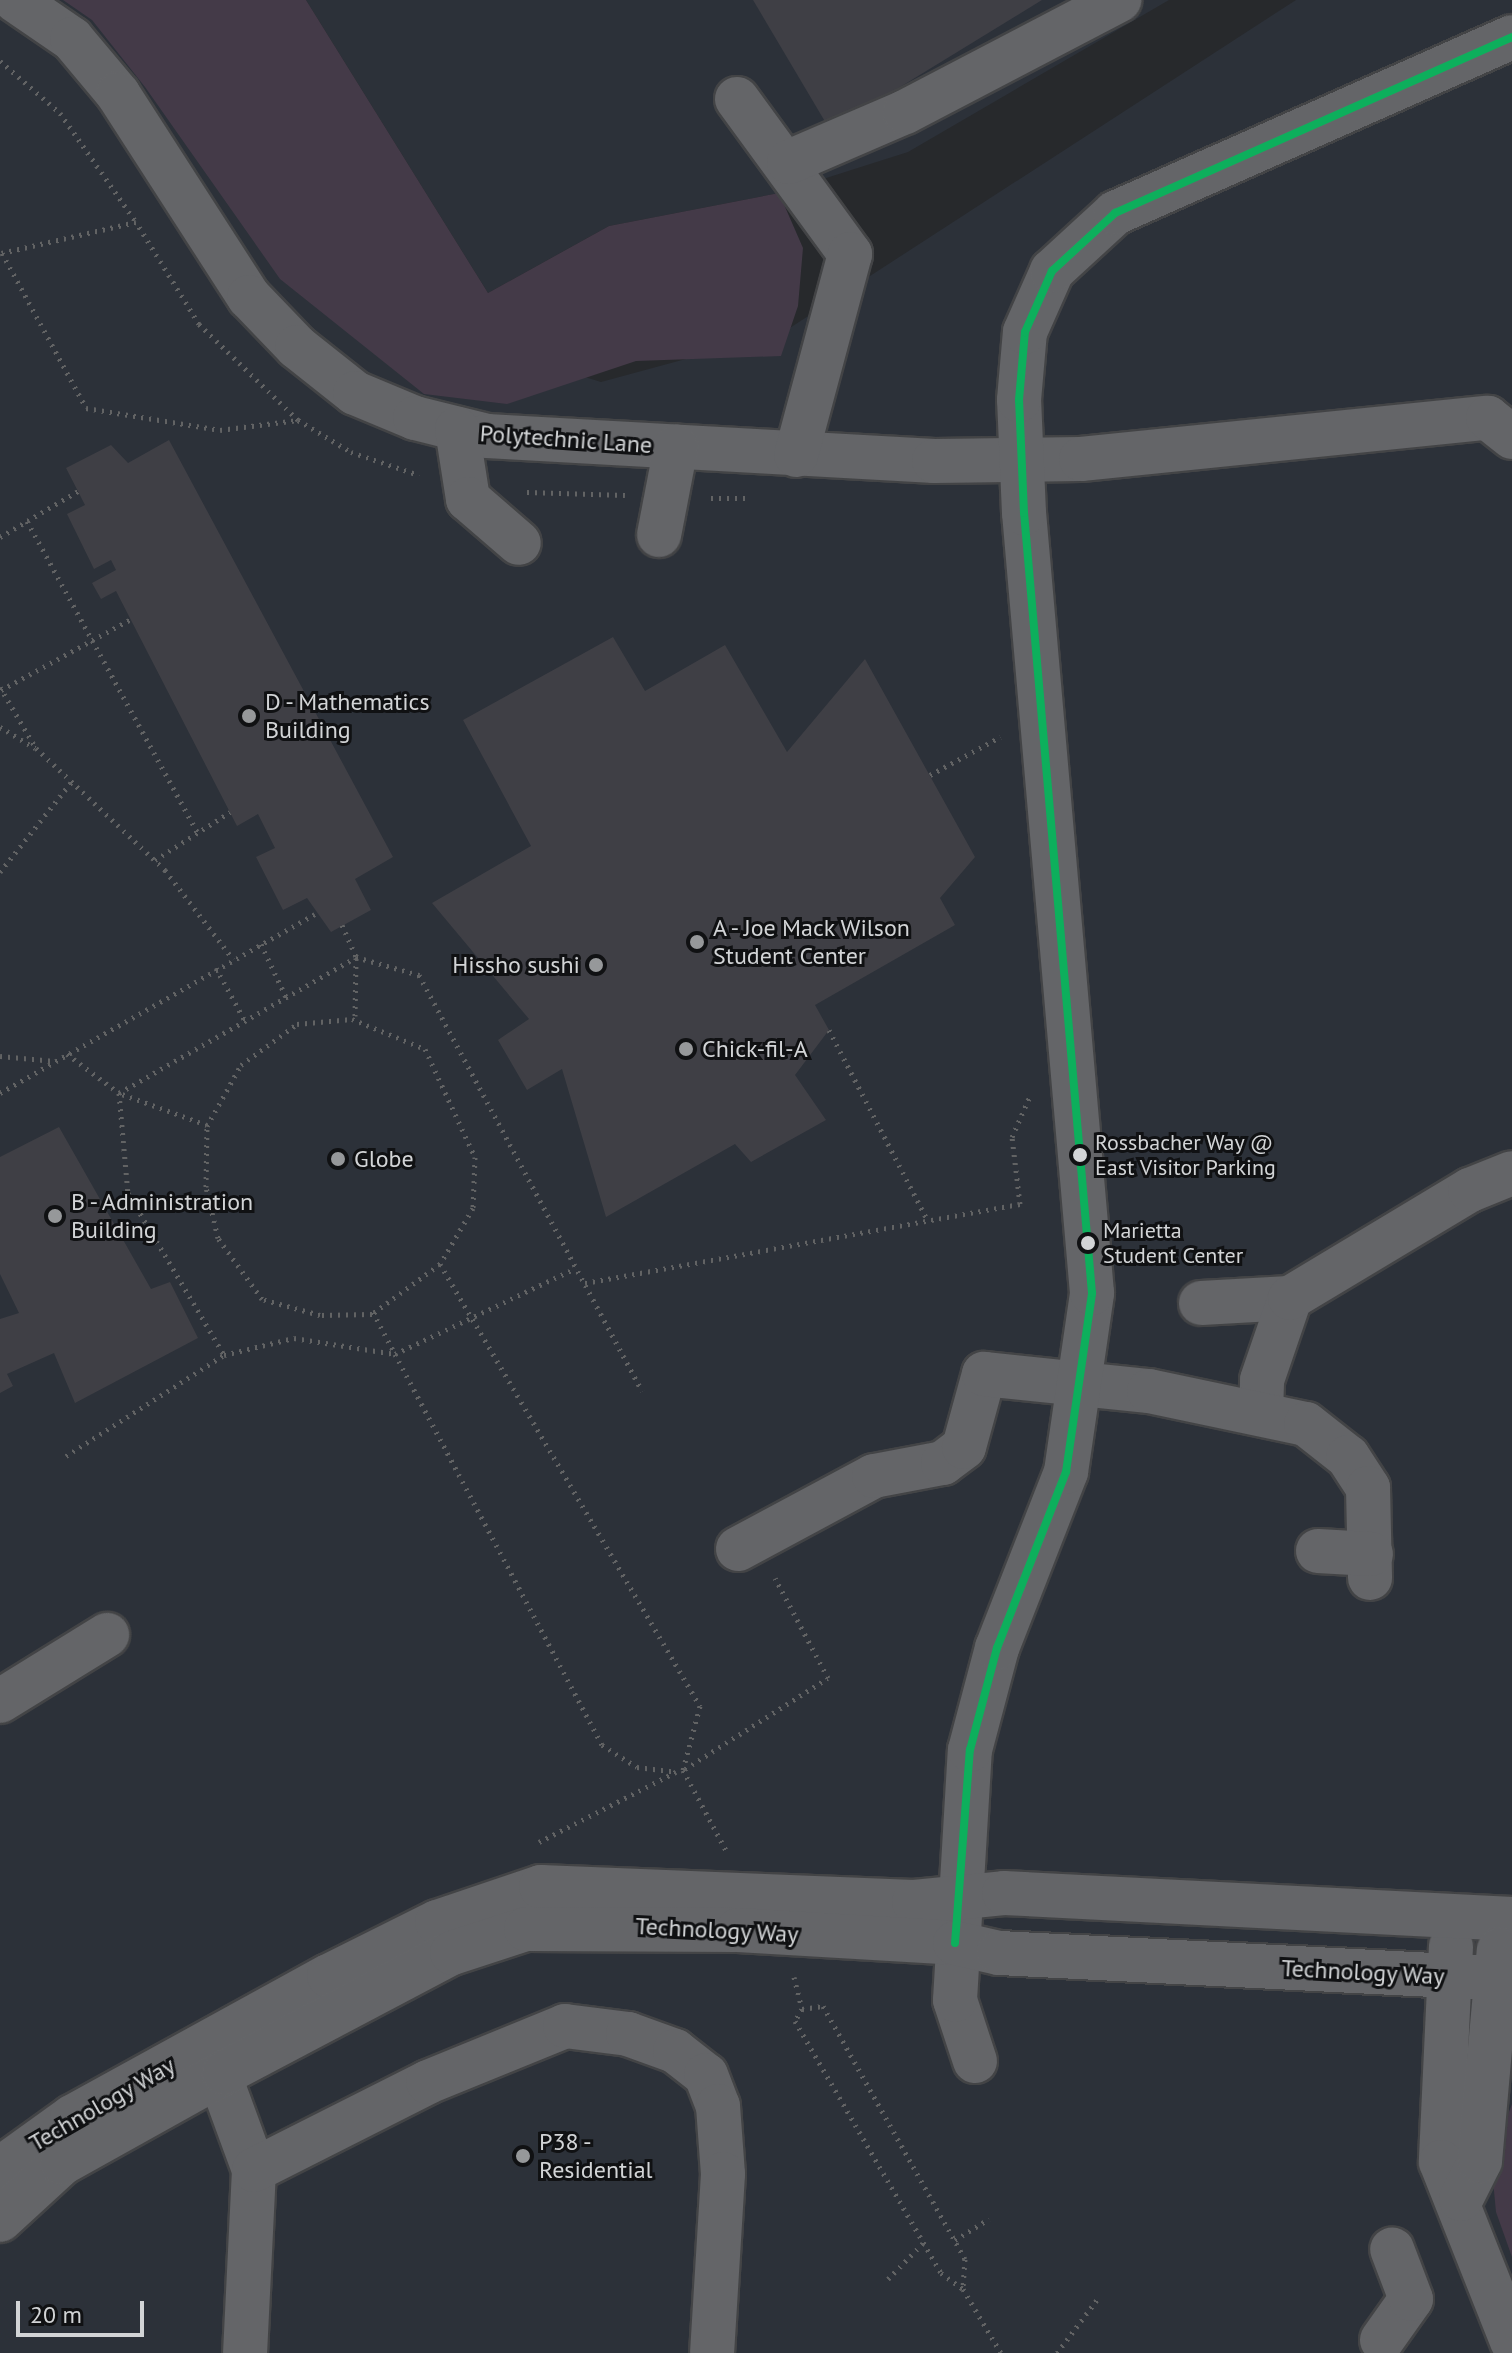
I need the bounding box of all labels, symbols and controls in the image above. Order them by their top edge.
street label: Polytechnic Lane [479,419,653,459]
place label: D - Mathematics Building [265,688,433,744]
marker: D - Mathematics Building [240,707,258,725]
place label: A - Joe Mack Wilson Student Center [713,914,916,970]
marker: A - Joe Mack Wilson Student Center [688,933,706,951]
place label: Hissho sushi [452,951,580,979]
marker: Hissho sushi [587,956,605,974]
place label: Chick-fil-A [702,1035,808,1063]
marker: Chick-fil-A [677,1040,695,1058]
place label: Rossbacher Way @ East Visitor Parking [1095,1129,1276,1180]
place label: Globe [354,1145,414,1173]
marker: Rossbacher Way @ East Visitor Parking [1072,1147,1088,1163]
marker: Globe [329,1150,347,1168]
place label: B - Administration Building [71,1188,258,1244]
marker: B - Administration Building [46,1207,64,1225]
place label: Marietta Student Center [1103,1217,1243,1268]
marker: Marietta Student Center [1080,1235,1096,1251]
street label: Technology Way [634,1911,800,1949]
street label: Technology Way [1280,1953,1446,1991]
street label: Technology Way [24,2050,180,2158]
place label: P38 - Residential [539,2128,653,2184]
marker: P38 - Residential [514,2147,532,2165]
scale bar [20,2285,148,2335]
text: 20 m [30,2299,82,2330]

